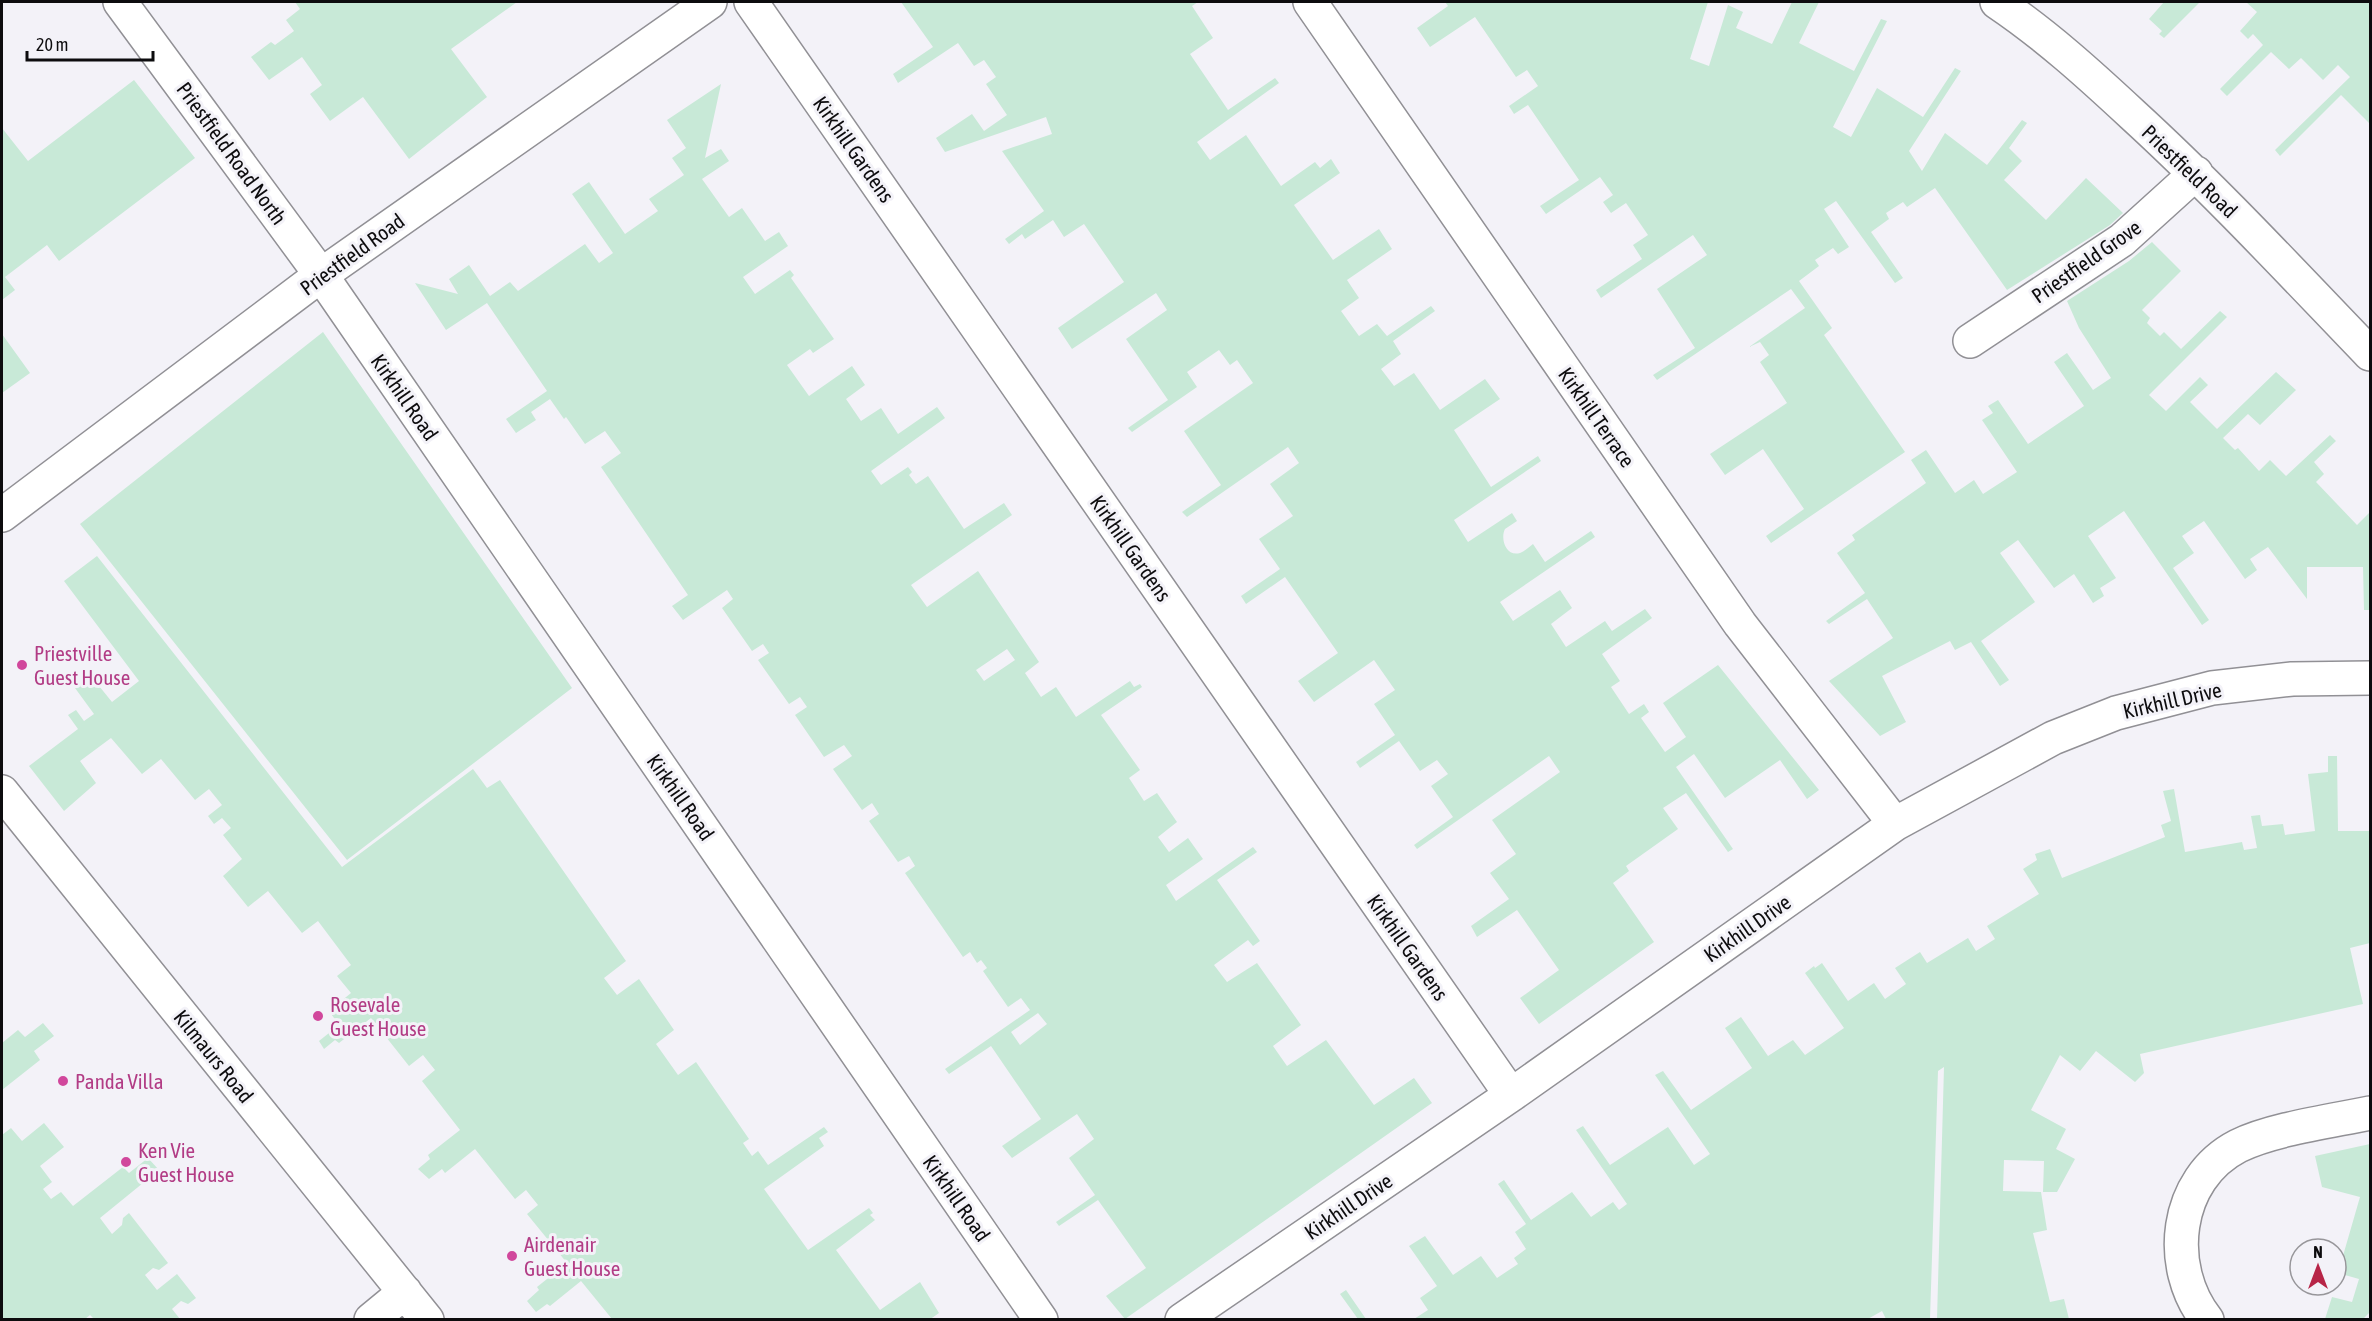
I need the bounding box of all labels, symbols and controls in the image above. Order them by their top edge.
scale bar [27,24,153,62]
text: 20 m [36,34,68,55]
street label: Priestfield Road North [172,77,292,229]
street label: Kirkhill Gardens [809,91,899,207]
street label: Priestfield Road [2138,120,2242,222]
street label: Priestfield Road [295,208,409,300]
street label: Priestfield Grove [2027,215,2145,307]
street label: Kirkhill Road [367,349,443,445]
street label: Kirkhill Terrace [1554,363,1640,471]
street label: Kirkhill Gardens [1086,490,1176,606]
place label: Priestville Guest House [34,641,130,689]
marker: Priestville Guest House [15,658,29,672]
street label: Kirkhill Drive [2120,677,2224,723]
street label: Kirkhill Road [643,749,719,845]
street label: Kirkhill Gardens [1363,889,1453,1005]
street label: Kirkhill Drive [1699,889,1795,967]
place label: Rosevale Guest House [330,992,426,1040]
street label: Kilmaurs Road [169,1005,259,1107]
marker: Rosevale Guest House [311,1009,325,1023]
place label: Panda Villa [75,1069,163,1093]
marker: Panda Villa [56,1074,70,1088]
place label: Ken Vie Guest House [138,1138,234,1186]
street label: Kirkhill Road [919,1150,995,1246]
marker: Ken Vie Guest House [119,1155,133,1169]
street label: Kirkhill Drive [1300,1168,1396,1244]
place label: Airdenair Guest House [524,1232,620,1280]
north arrow [2288,1237,2348,1297]
text: N [2313,1243,2323,1261]
marker: Airdenair Guest House [505,1249,519,1263]

